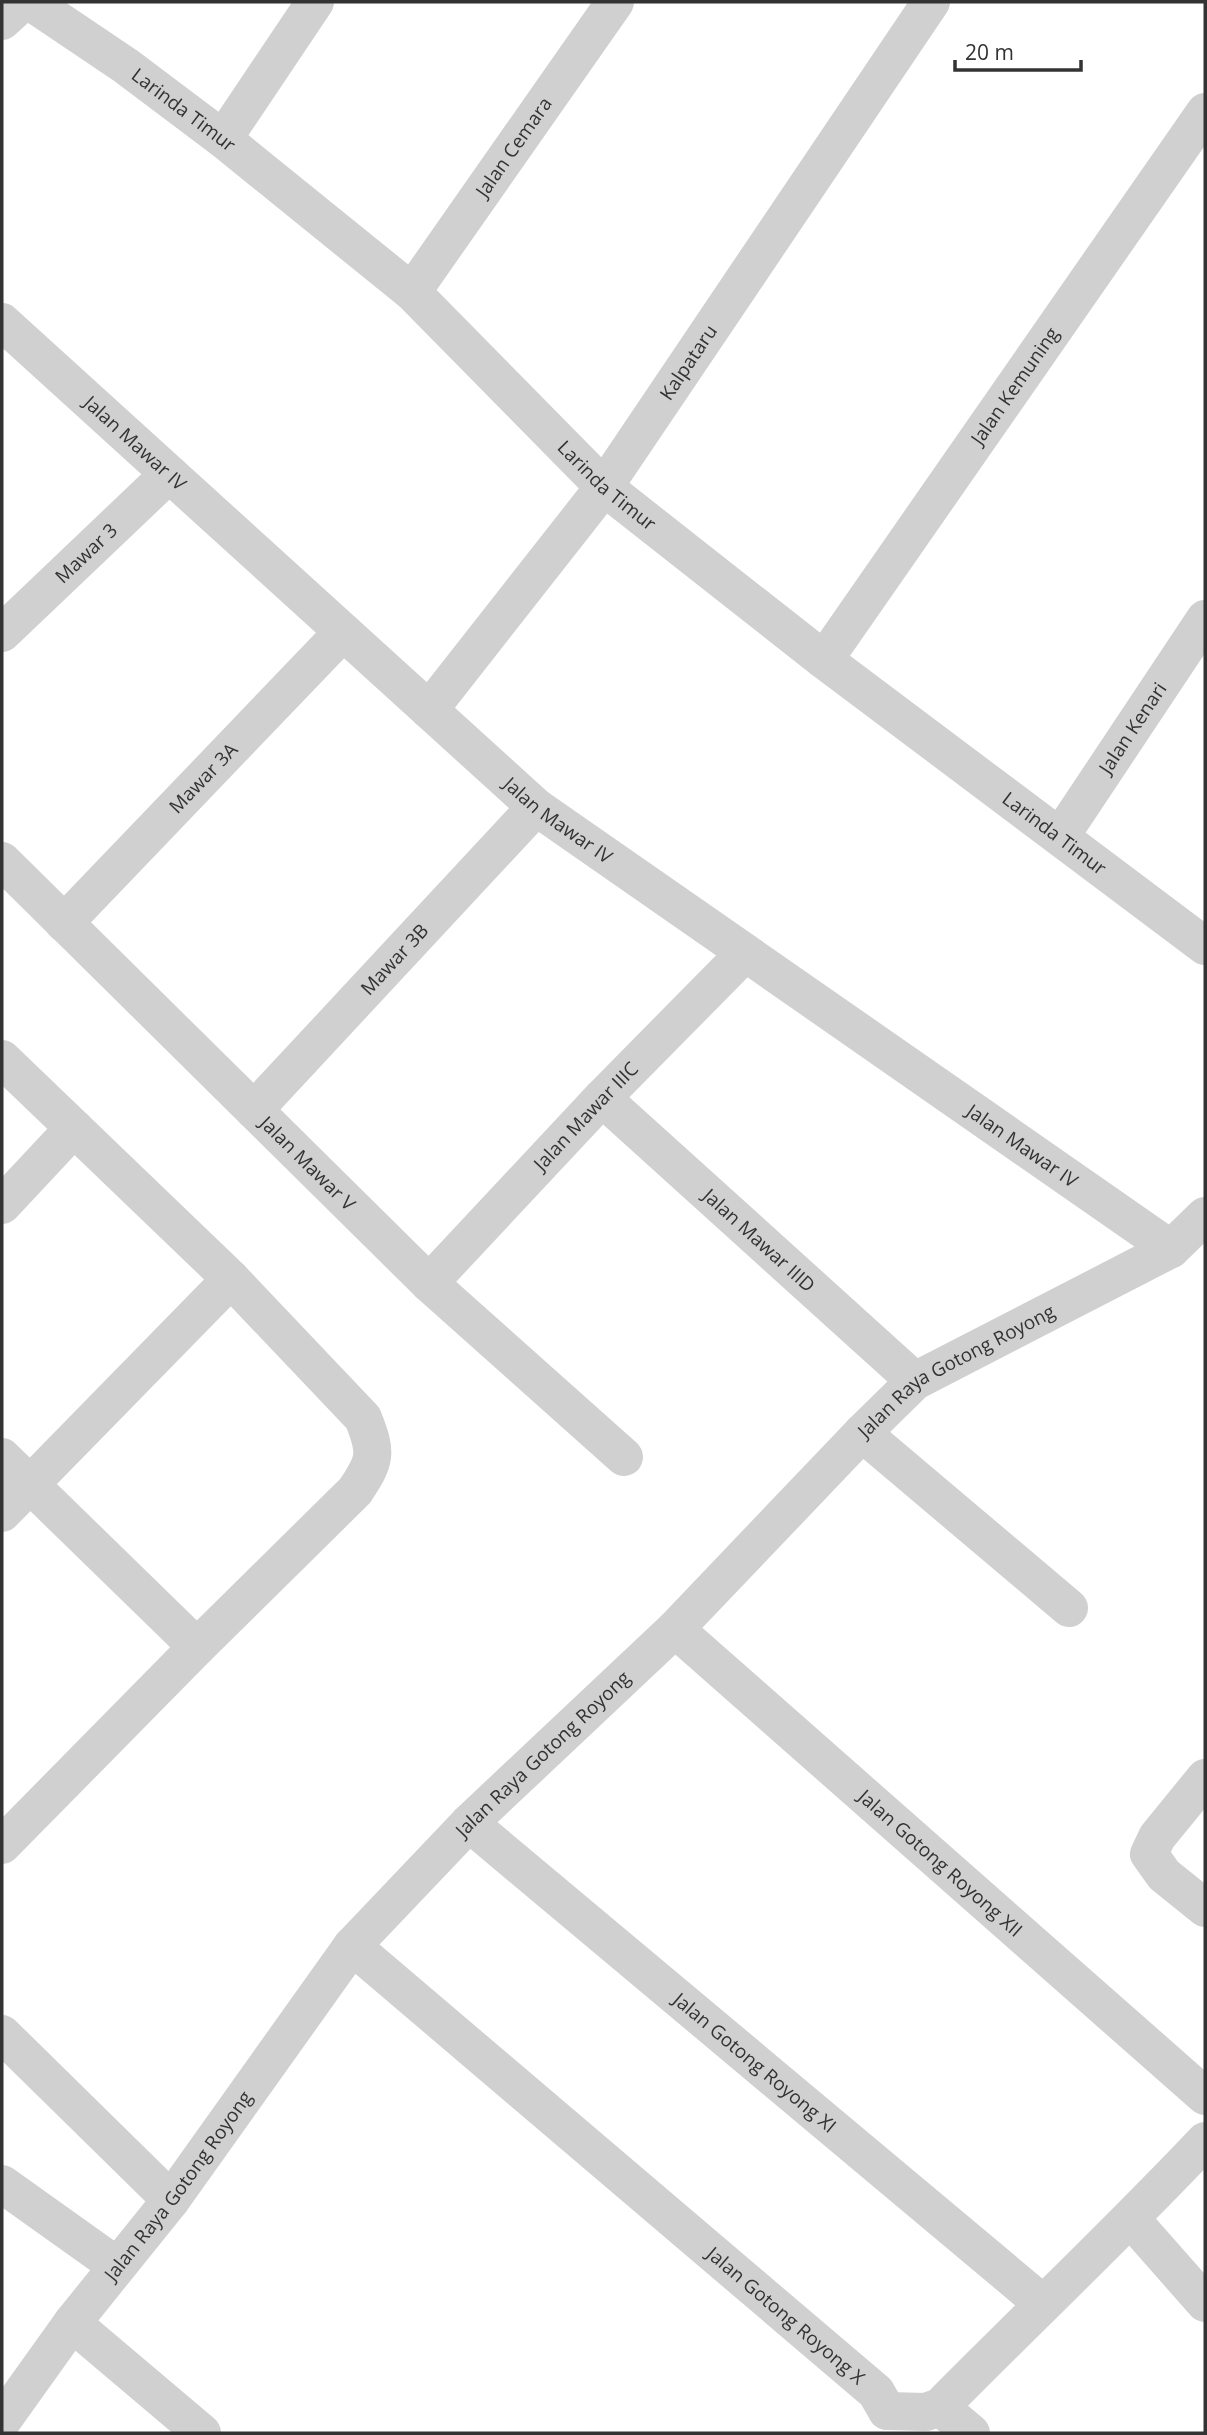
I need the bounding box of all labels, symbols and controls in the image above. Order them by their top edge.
scale bar [955,28,1081,72]
text: 20 m [965,38,1014,66]
street label: Larinda Timur [126,62,242,157]
street label: Jalan Cemara [468,92,558,204]
street label: Kalpataru [653,319,723,405]
street label: Jalan Kemuning [964,322,1065,451]
street label: Jalan Mawar IV [77,388,193,497]
street label: Larinda Timur [552,435,662,536]
street label: Mawar 3 [49,517,123,589]
street label: Jalan Kenari [1092,677,1172,780]
street label: Mawar 3A [163,737,243,819]
street label: Jalan Mawar IV [497,770,618,870]
street label: Larinda Timur [997,785,1112,881]
street label: Mawar 3B [355,918,434,1001]
street label: Jalan Mawar IIIC [526,1056,644,1178]
street label: Jalan Mawar IV [960,1097,1084,1194]
street label: Jalan Mawar V [253,1109,362,1217]
street label: Jalan Mawar IIID [696,1181,821,1298]
street label: Jalan Raya Gotong Royong [850,1298,1059,1445]
street label: Jalan Raya Gotong Royong [448,1665,636,1844]
street label: Jalan Gotong Royong XII [851,1782,1028,1942]
street label: Jalan Gotong Royong XI [666,1985,842,2138]
street label: Jalan Raya Gotong Royong [97,2085,258,2288]
street label: Jalan Gotong Royong X [700,2239,871,2390]

